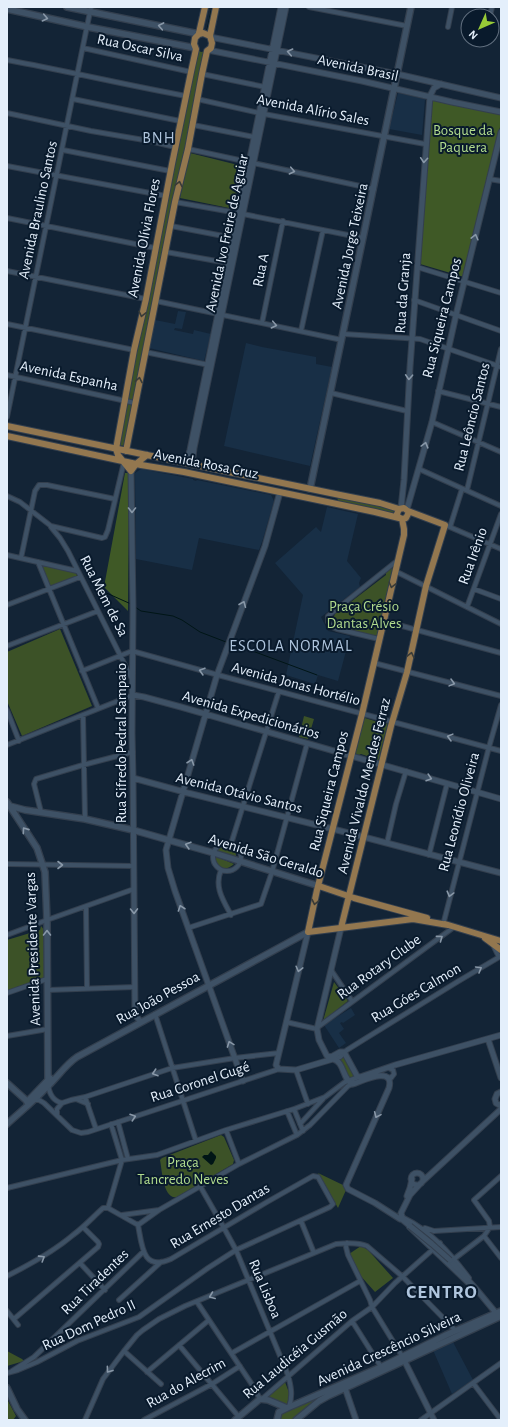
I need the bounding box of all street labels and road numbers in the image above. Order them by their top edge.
street label: Rua Oscar Silva [96,32,184,64]
street label: Avenida Brasil [316,52,400,84]
street label: Avenida Alírio Sales [256,92,370,128]
street label: Avenida Braulino Santos [16,140,60,280]
street label: Avenida Ivo Freire de Aguiar [203,153,251,313]
street label: Avenida Olívia Flores [125,177,163,299]
street label: Avenida Jorge Teixeira [329,182,371,310]
street label: Rua A [250,252,272,288]
street label: Rua da Granja [393,252,413,334]
street label: Rua Siqueira Campos [420,257,464,379]
street label: Avenida Espanha [19,358,119,394]
street label: Rua Leôncio Santos [451,361,493,473]
street label: Avenida Rosa Cruz [152,446,260,482]
street label: Rua Irênio [456,526,490,586]
street label: Rua Mem de Sa [77,553,131,639]
street label: Avenida Jonas Hortélio [230,660,362,708]
street label: Rua Sifredo Pedral Sampaio [114,663,129,823]
street label: Avenida Expedicionários [181,688,321,742]
street label: Avenida Vivaldo Mendes Ferraz [335,696,393,876]
street label: Rua Siqueira Campos [307,730,351,852]
street label: Rua Leonídio Oliveira [436,751,482,873]
street label: Avenida Otávio Santos [174,770,304,816]
street label: Avenida São Geraldo [207,831,325,881]
street label: Avenida Presidente Vargas [23,872,43,1026]
street label: Rua Rotary Clube [334,932,424,1002]
street label: Rua Góes Calmon [369,960,463,1026]
street label: Rua João Pessoa [114,969,202,1027]
street label: Rua Coronel Gugé [149,1059,251,1105]
street label: Rua Ernesto Dantas [168,1180,272,1252]
street label: Rua Tiradentes [58,1246,132,1318]
street label: Rua Lisboa [246,1257,284,1321]
street label: Rua Dom Pedro II [40,1297,138,1353]
street label: Rua Laudicéia Gusmão [240,1306,350,1402]
street label: Avenida Crescêncio Silveira [315,1309,463,1389]
street label: Rua do Alecrim [144,1355,228,1411]

